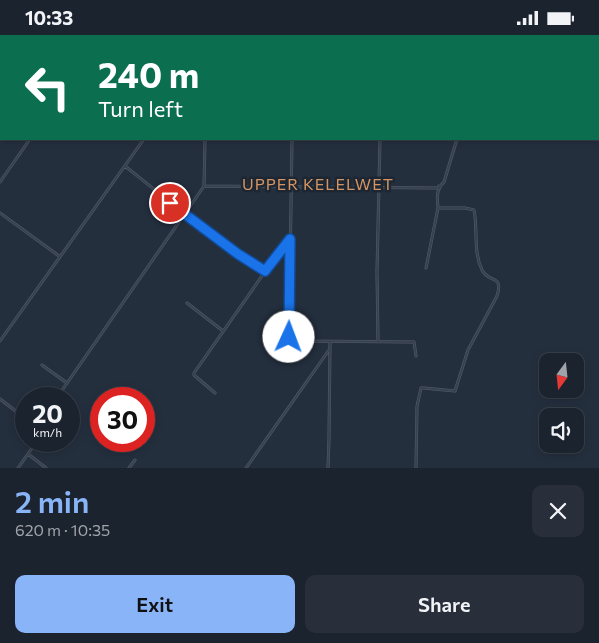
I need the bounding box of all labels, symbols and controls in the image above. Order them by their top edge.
text: 10:33 [25,6,73,29]
text: 240 m [98,52,199,95]
icon: left [15,55,80,120]
text: Turn left [98,95,183,122]
district label: UPPER KELELWET [242,174,394,193]
pin [149,182,191,224]
icon: arrive [156,189,184,217]
position arrow [262,310,314,362]
north arrow [539,353,584,397]
map controls [539,353,584,453]
speed limit sign: 30 [90,387,155,452]
text: 20 [32,398,63,428]
button: sound [539,408,584,453]
text: km/h [33,425,62,439]
text: 2 min [15,482,89,519]
button: close [532,485,584,537]
text: 620 m · 10:35 [15,520,110,539]
button: Exit [15,575,295,633]
button: Share [305,575,584,633]

